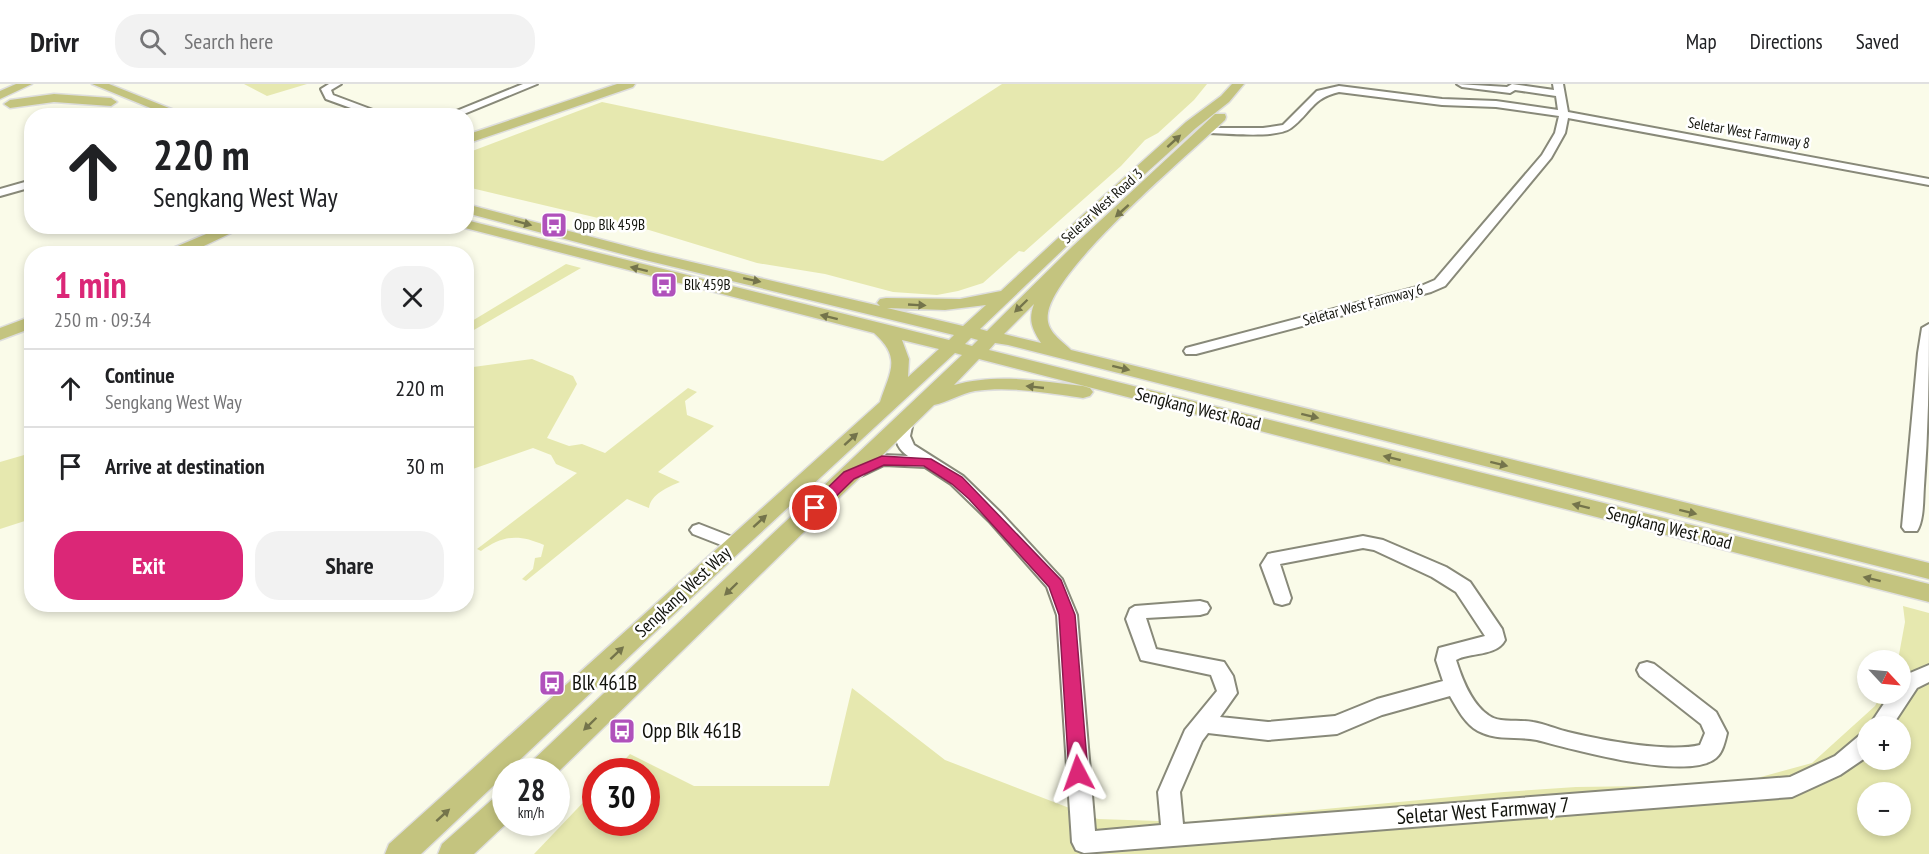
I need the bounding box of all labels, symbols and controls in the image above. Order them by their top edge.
search box [115,14,535,68]
text: Drivr [30,23,79,60]
icon: search [136,25,169,58]
text: Search here [184,27,273,55]
text: Map [1686,28,1717,55]
text: Directions [1750,28,1823,55]
text: Saved [1856,28,1899,55]
street label: Seletar West Farmway 8 [1687,112,1812,153]
text: 220 m [153,127,250,182]
icon: ahead [54,132,132,210]
one-way arrow [1166,134,1181,148]
street label: Seletar West Road 3 [1057,164,1146,247]
text: Sengkang West Way [153,180,338,214]
one-way arrow [1114,204,1129,218]
bus stop icon: Opp Blk 459B [539,210,569,240]
place label: Opp Blk 459B [574,215,645,234]
one-way arrow [514,218,532,228]
text: 1 min [54,261,127,308]
one-way arrow [629,264,648,274]
button: close [381,266,444,329]
bus stop icon: Blk 459B [649,270,679,300]
place label: Blk 459B [684,275,731,294]
one-way arrow [743,276,762,285]
street label: Seletar West Farmway 6 [1301,279,1425,330]
one-way arrow [1014,298,1028,312]
one-way arrow [908,300,927,309]
text: 250 m · 09:34 [54,307,151,333]
one-way arrow [820,311,838,321]
text: Continue [105,361,175,389]
one-way arrow [1112,364,1130,373]
icon: ahead [54,372,87,405]
text: 220 m [395,374,444,402]
one-way arrow [1025,382,1044,392]
street label: Sengkang West Road [1133,382,1263,435]
text: Sengkang West Way [105,389,242,415]
one-way arrow [1301,412,1319,421]
one-way arrow [843,433,858,446]
icon: arrive [54,450,87,483]
text: Arrive at destination [105,452,265,480]
text: 30 m [405,452,444,480]
one-way arrow [1383,453,1401,462]
one-way arrow [1490,459,1508,469]
pin [789,482,840,533]
icon: arrive [798,491,831,524]
one-way arrow [1572,501,1590,510]
street label: Sengkang West Road [1604,501,1734,554]
one-way arrow [1679,507,1697,517]
one-way arrow [752,515,767,528]
button: Exit [54,531,243,600]
button: Share [255,531,444,600]
street label: Sengkang West Way [630,541,736,642]
one-way arrow [1863,574,1881,584]
one-way arrow [725,581,739,595]
one-way arrow [610,647,624,661]
north arrow [1857,650,1911,704]
map controls [1857,650,1911,836]
bus stop icon: Blk 461B [537,668,567,698]
place label: Blk 461B [572,669,637,696]
one-way arrow [584,716,598,730]
bus stop icon: Opp Blk 461B [607,716,637,746]
button: + [1857,716,1911,770]
place label: Opp Blk 461B [642,717,741,744]
position arrow [1046,741,1110,805]
speed limit sign: 30 [582,758,660,836]
text: 28 [517,770,545,809]
button: − [1857,782,1911,836]
street label: Seletar West Farmway 7 [1396,791,1570,830]
text: km/h [518,803,544,822]
one-way arrow [436,808,450,822]

